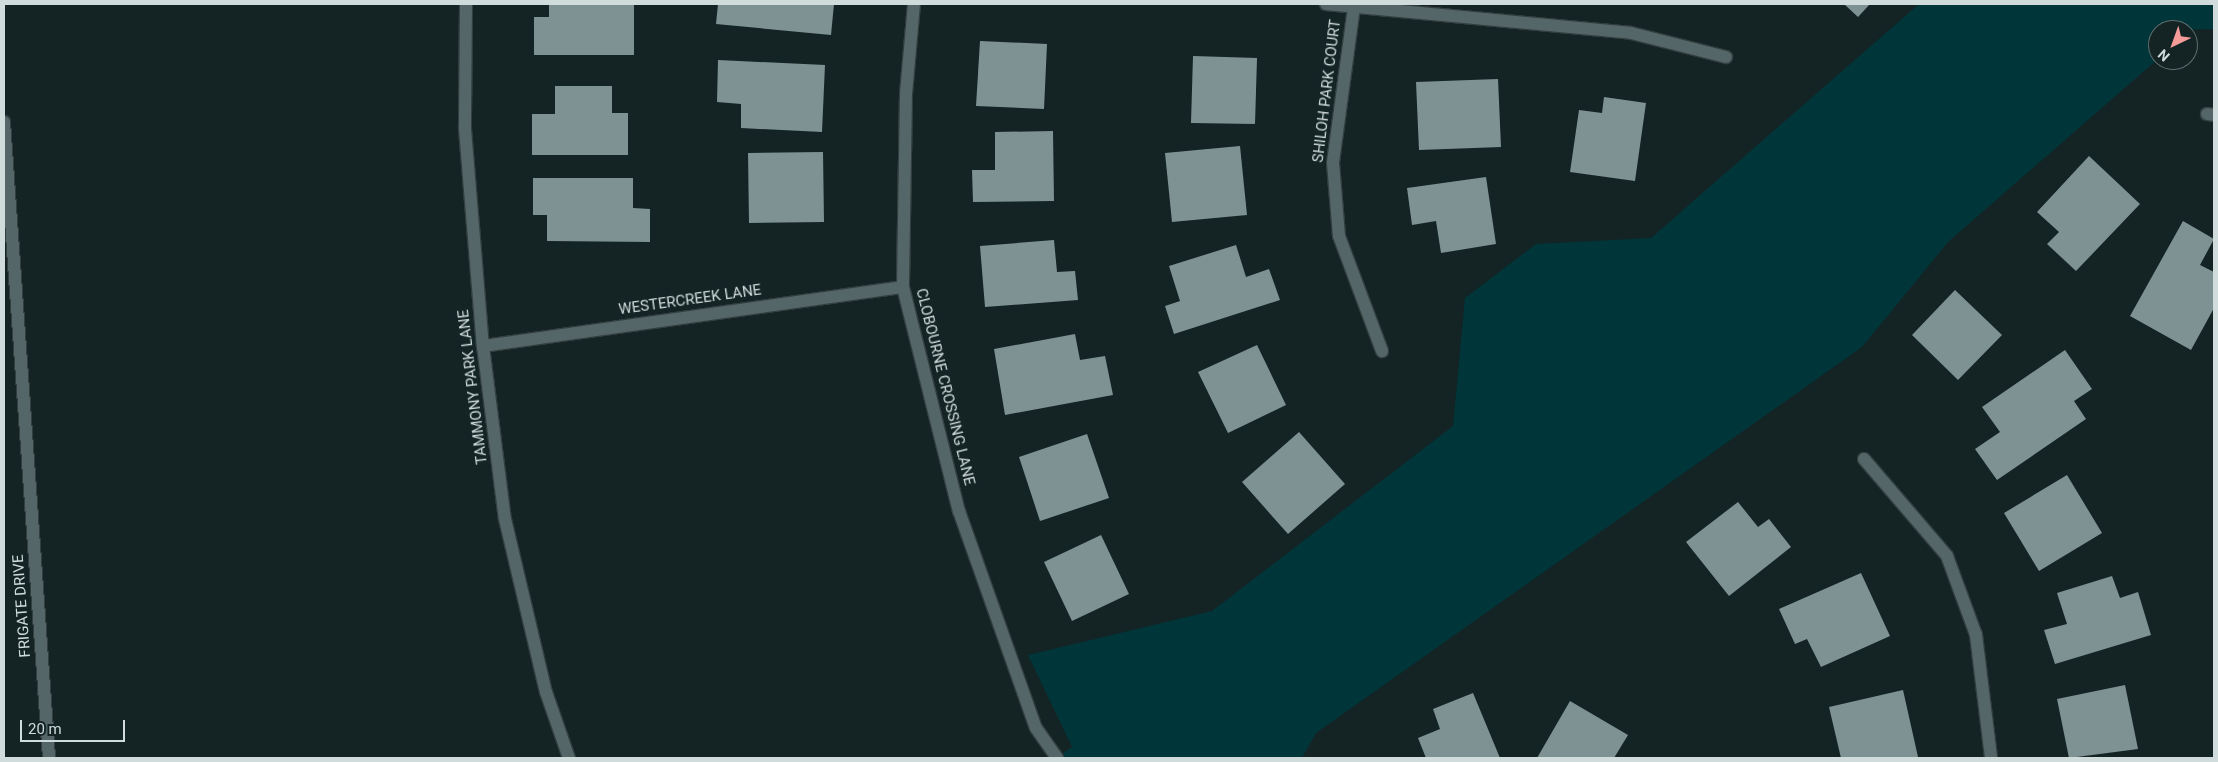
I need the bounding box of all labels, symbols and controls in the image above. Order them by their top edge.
street label: SHILOH PARK COURT [1309,18,1345,164]
north arrow [2148,20,2198,70]
text: N [2155,46,2173,65]
street label: WESTERCREEK LANE [618,281,762,319]
street label: CLOBOURNE CROSSING LANE [912,287,978,487]
street label: TAMMONY PARK LANE [455,309,491,465]
street label: FRIGATE DRIVE [9,554,35,658]
scale bar [22,710,128,742]
text: 20 m [28,720,62,738]

